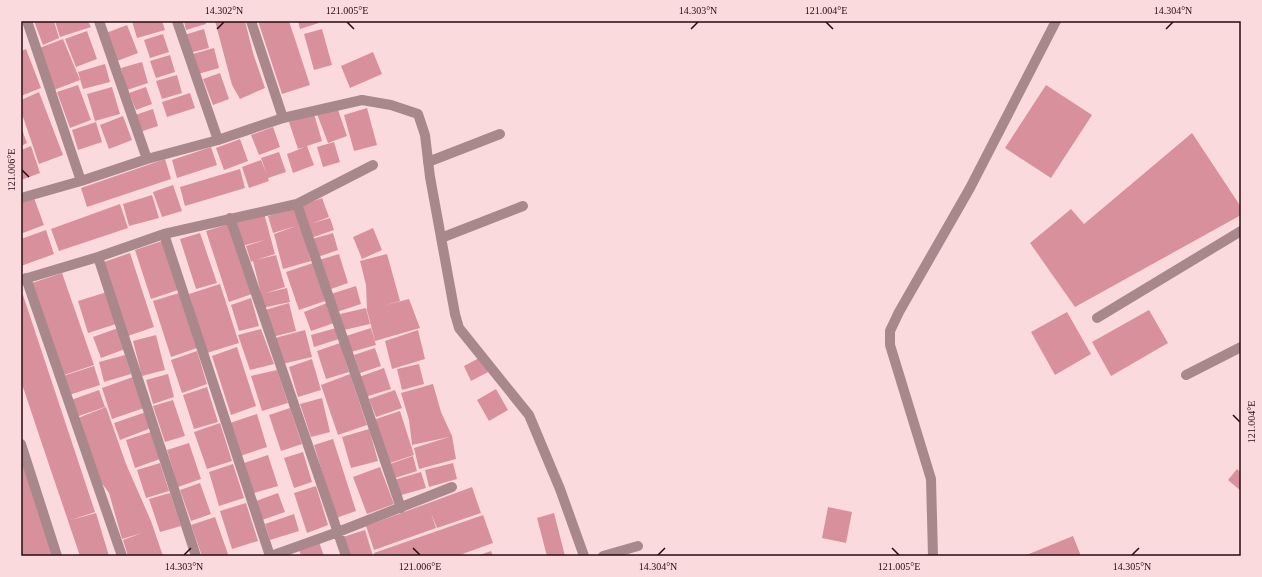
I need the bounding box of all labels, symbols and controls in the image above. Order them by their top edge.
text: 14.302°N [205,5,243,16]
text: 121.005°E [326,5,368,16]
text: 14.303°N [679,5,717,16]
text: 121.004°E [805,5,847,16]
text: 14.304°N [1154,5,1192,16]
text: 121.006°E [6,149,17,191]
text: 121.004°E [1246,401,1257,443]
text: 14.303°N [165,561,203,572]
text: 121.006°E [399,561,441,572]
text: 14.304°N [639,561,677,572]
text: 121.005°E [878,561,920,572]
text: 14.305°N [1113,561,1151,572]

